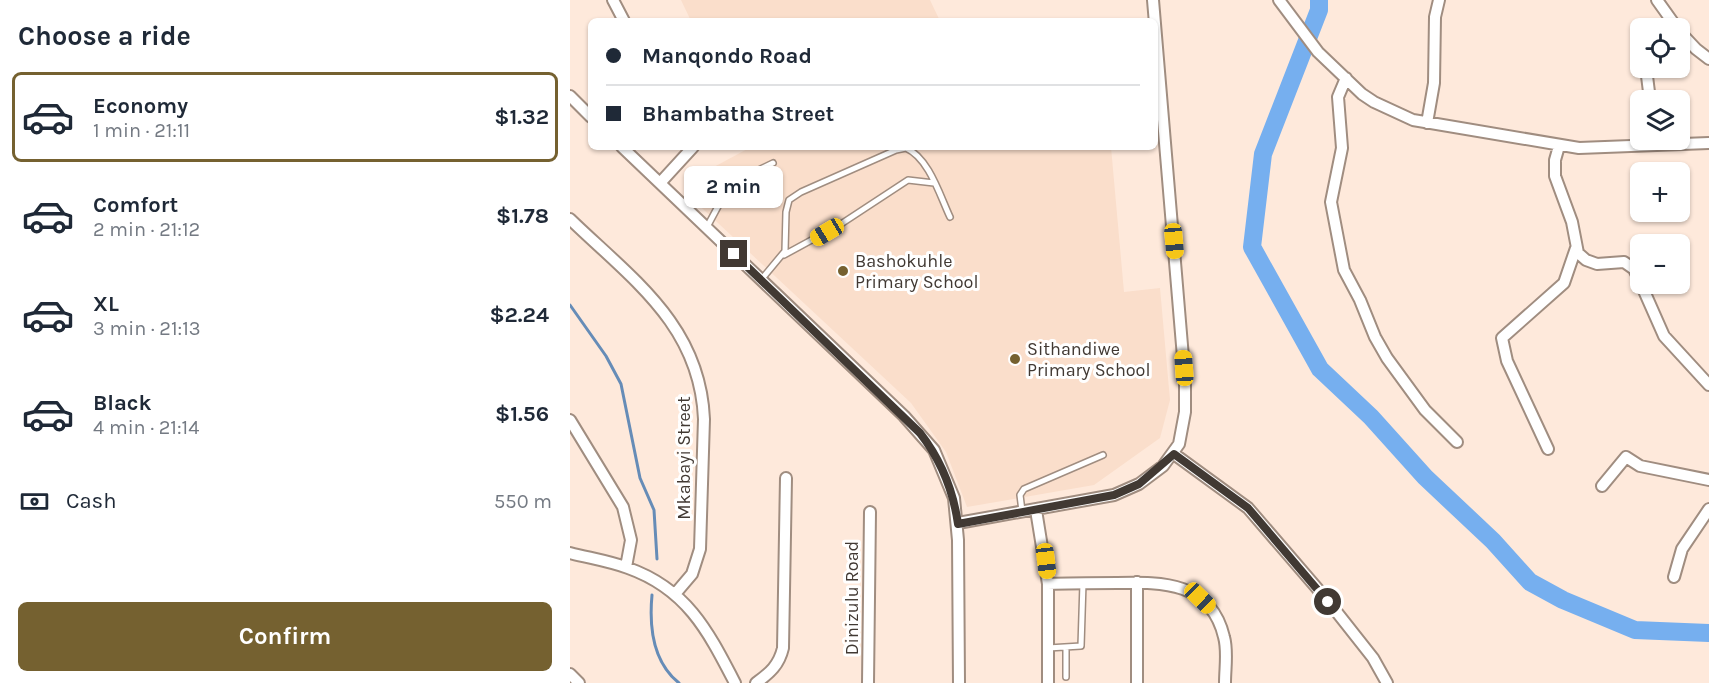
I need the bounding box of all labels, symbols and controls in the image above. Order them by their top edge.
map controls [1630,18,1690,294]
button: locate [1630,18,1690,78]
text: Choose a ride [18,20,191,52]
text: Manqondo Road [642,43,812,69]
icon: car [21,90,75,144]
button: layers [1630,90,1690,150]
text: Economy [93,93,188,119]
text: Bhambatha Street [642,101,834,127]
text: $1.32 [494,104,549,130]
text: 1 min · 21:11 [93,119,190,142]
button: + [1630,162,1690,222]
callout: 2 min [684,167,783,209]
text: 2 min [706,175,761,198]
icon: car [21,189,75,243]
text: Comfort [93,192,178,218]
text: $1.78 [496,203,549,229]
car [807,215,847,249]
text: 2 min · 21:12 [93,218,200,241]
car [1163,222,1185,260]
button: − [1630,234,1690,294]
route end [720,240,747,267]
place label: Bashokuhle Primary School [855,250,979,293]
marker: Bashokuhle Primary School [836,264,850,278]
icon: car [21,288,75,342]
text: XL [93,291,119,317]
text: $2.24 [489,302,549,328]
text: 3 min · 21:13 [93,317,201,340]
place label: Sithandiwe Primary School [1027,338,1151,381]
car [1174,349,1194,387]
marker: Sithandiwe Primary School [1008,352,1022,366]
icon: car [21,387,75,441]
text: Black [93,390,152,416]
street label: Mkabayi Street [673,396,695,520]
text: $1.56 [495,401,549,427]
text: 4 min · 21:14 [93,416,199,439]
icon: cash [18,485,51,518]
text: Cash [66,488,116,514]
text: 550 m [494,490,552,513]
street label: Dinizulu Road [841,541,863,655]
car [1035,542,1057,580]
car [1181,579,1219,617]
route start [1314,588,1341,615]
button: Confirm [18,602,552,671]

